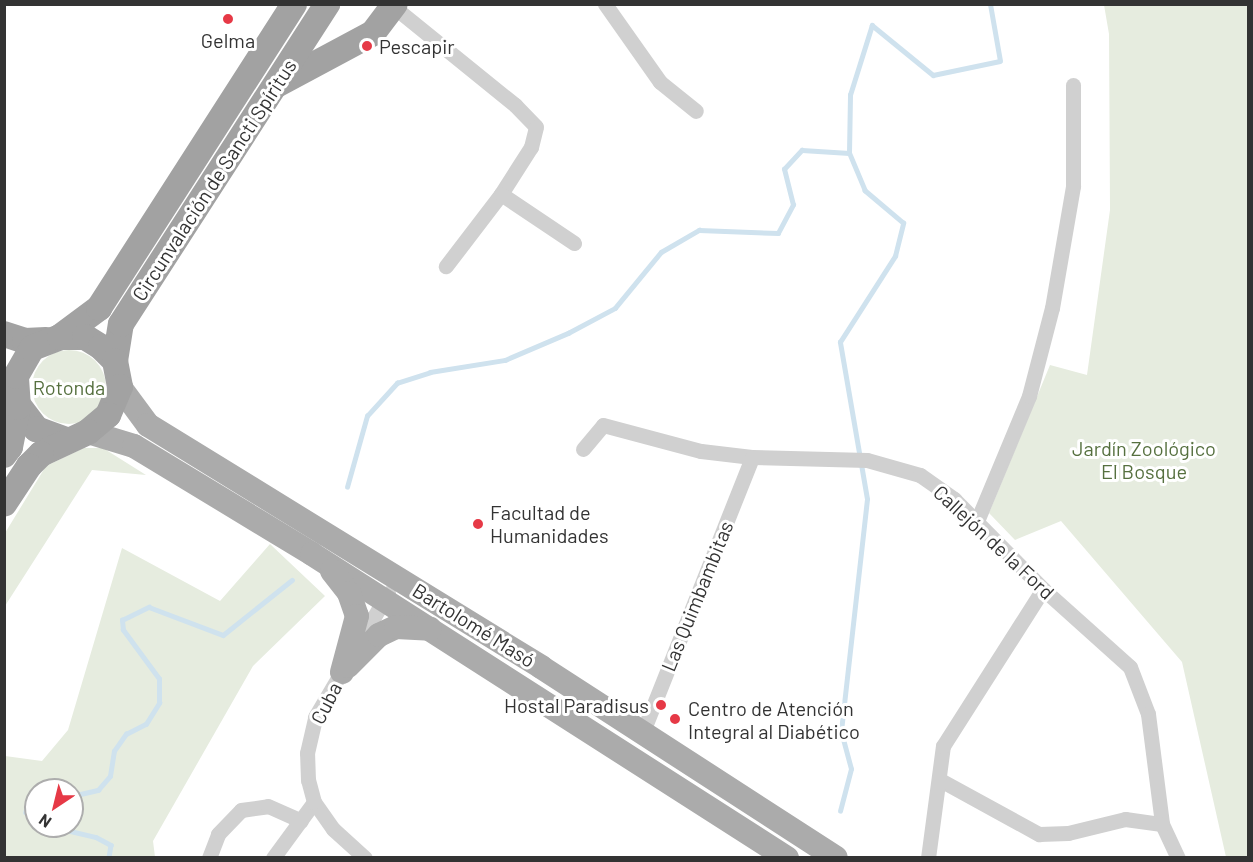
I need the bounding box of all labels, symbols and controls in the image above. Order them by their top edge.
marker: Gelma [221,12,235,26]
place label: Gelma [201,28,255,52]
place label: Pescapir [379,34,455,58]
marker: Pescapir [360,39,374,53]
street label: Circunvalación de Sancti Spíritus [127,55,301,305]
park label: Rotonda [33,375,105,399]
park label: Jardín Zoológico El Bosque [1072,437,1216,484]
street label: Callejón de la Ford [929,480,1059,604]
place label: Facultad de Humanidades [490,500,609,547]
marker: Facultad de Humanidades [471,517,485,531]
street label: Las Quimbambitas [656,517,738,675]
street label: Bartolomé Masó [408,578,540,672]
street label: Cuba [305,678,347,728]
place label: Hostal Paradisus [504,693,649,717]
place label: Centro de Atención Integral al Diabético [688,696,860,743]
marker: Hostal Paradisus [654,698,668,712]
marker: Centro de Atención Integral al Diabético [666,710,684,728]
north arrow [24,778,84,838]
text: N [35,811,54,832]

